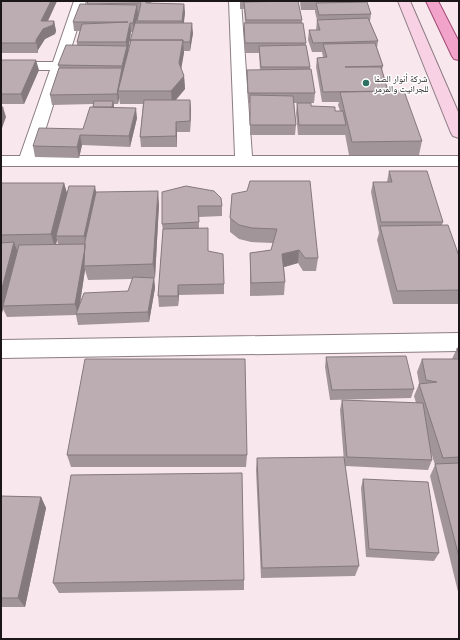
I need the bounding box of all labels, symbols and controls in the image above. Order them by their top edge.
place label: شركة أنوار الصفا للجرانيت والمرمر [373,73,429,94]
marker: شركة أنوار الصفا للجرانيت والمرمر [361,78,371,88]

